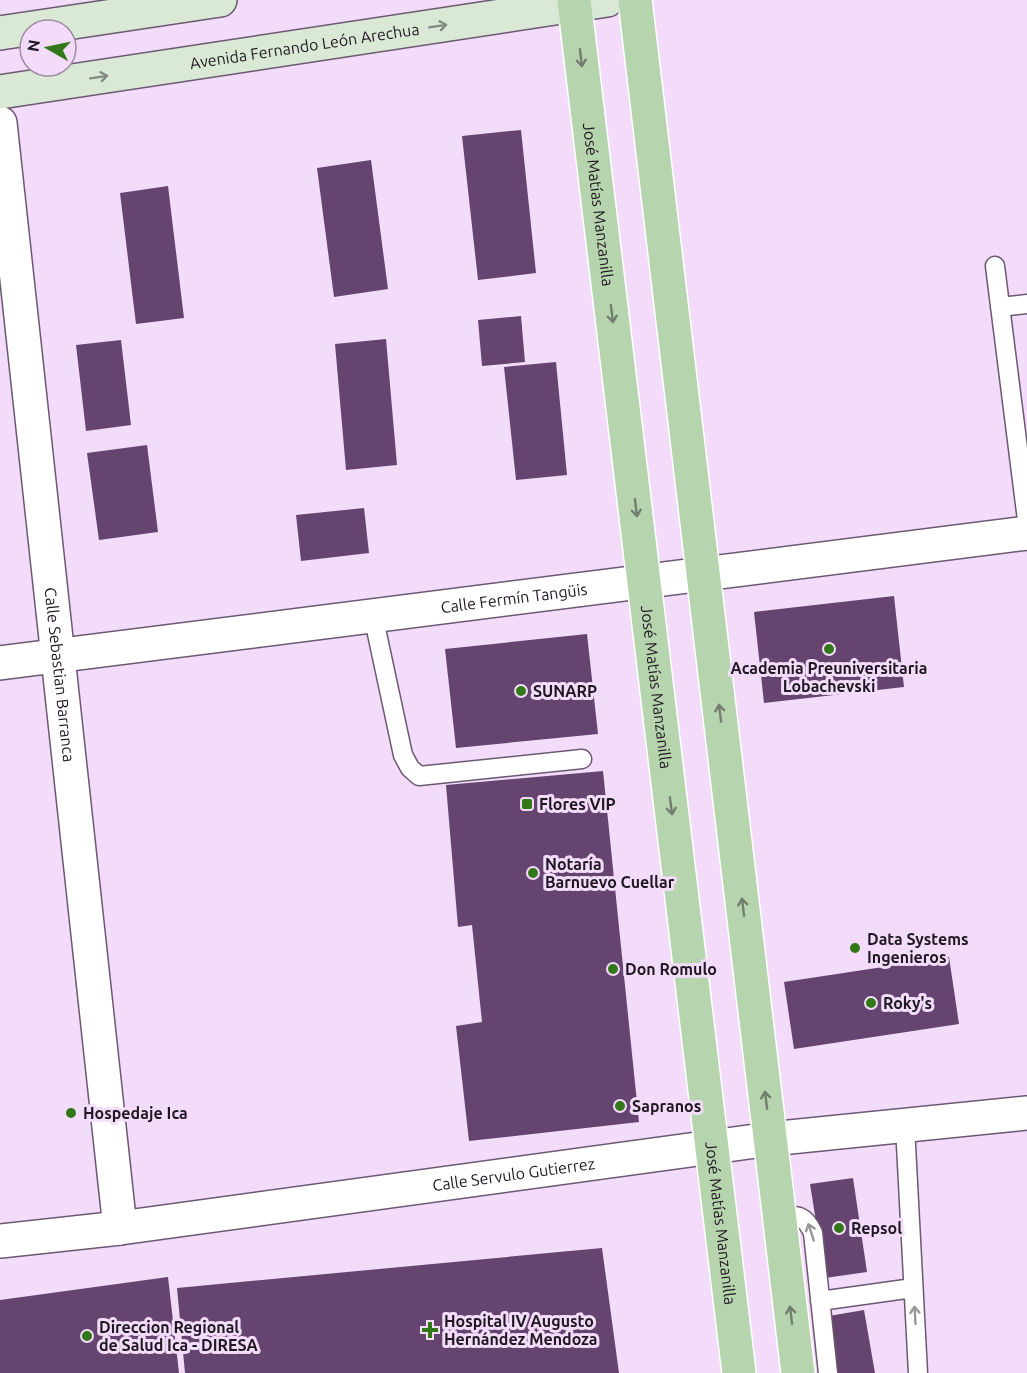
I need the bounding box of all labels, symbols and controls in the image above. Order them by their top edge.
north arrow [18,18,78,78]
street label: Avenida Fernando León Arechua [189,20,420,72]
one-way arrow [427,20,447,31]
text: N [23,38,43,53]
one-way arrow [576,48,587,68]
one-way arrow [89,71,109,82]
street label: José Matías Manzanilla [580,122,617,287]
one-way arrow [607,304,618,324]
one-way arrow [630,497,641,517]
street label: Calle Fermín Tangüis [440,580,588,616]
street label: Calle Sebastian Barranca [41,587,78,763]
street label: José Matías Manzanilla [638,604,675,770]
marker: Academia Preuniversitaria Lobachevski [822,642,836,656]
place label: Academia Preuniversitaria Lobachevski [731,659,927,695]
place label: SUNARP [533,682,597,700]
marker: SUNARP [514,684,528,698]
one-way arrow [714,704,725,724]
place label: Flores VIP [539,795,616,813]
one-way arrow [666,795,677,815]
marker: Flores VIP [520,797,534,811]
place label: Notaría Barnuevo Cuellar [545,855,675,891]
marker: Notaría Barnuevo Cuellar [526,866,540,880]
one-way arrow [737,897,748,917]
place label: Data Systems Ingenieros [867,930,969,966]
marker: Data Systems Ingenieros [848,941,862,955]
place label: Don Romulo [625,960,717,978]
marker: Don Romulo [606,962,620,976]
place label: Roky's [883,994,932,1012]
marker: Roky's [864,996,878,1010]
one-way arrow [760,1091,771,1111]
place label: Sapranos [632,1097,701,1115]
marker: Sapranos [613,1099,627,1113]
place label: Hospedaje Ica [83,1104,188,1122]
marker: Hospedaje Ica [64,1106,78,1120]
street label: José Matías Manzanilla [702,1140,740,1306]
street label: Calle Servulo Gutierrez [431,1154,596,1194]
place label: Repsol [851,1219,902,1237]
marker: Repsol [832,1221,846,1235]
one-way arrow [805,1223,816,1242]
one-way arrow [785,1305,796,1325]
one-way arrow [909,1305,920,1325]
place label: Hospital IV Augusto Hernández Mendoza [444,1312,597,1348]
place label: Direccion Regional de Salud Ica - DIRESA [99,1318,259,1354]
marker: Hospital IV Augusto Hernández Mendoza [421,1321,439,1339]
marker: Direccion Regional de Salud Ica - DIRESA [80,1329,94,1343]

